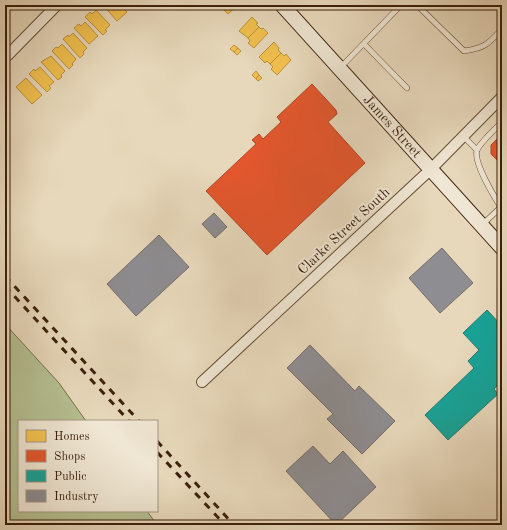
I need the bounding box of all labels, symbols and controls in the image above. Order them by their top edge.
street label: James Street [360,93,424,161]
street label: Clarke Street South [295,185,393,277]
legend [18,420,158,512]
text: Homes [54,431,90,443]
text: Shops [54,451,85,463]
text: Public [54,471,86,483]
text: Industry [54,491,99,503]

